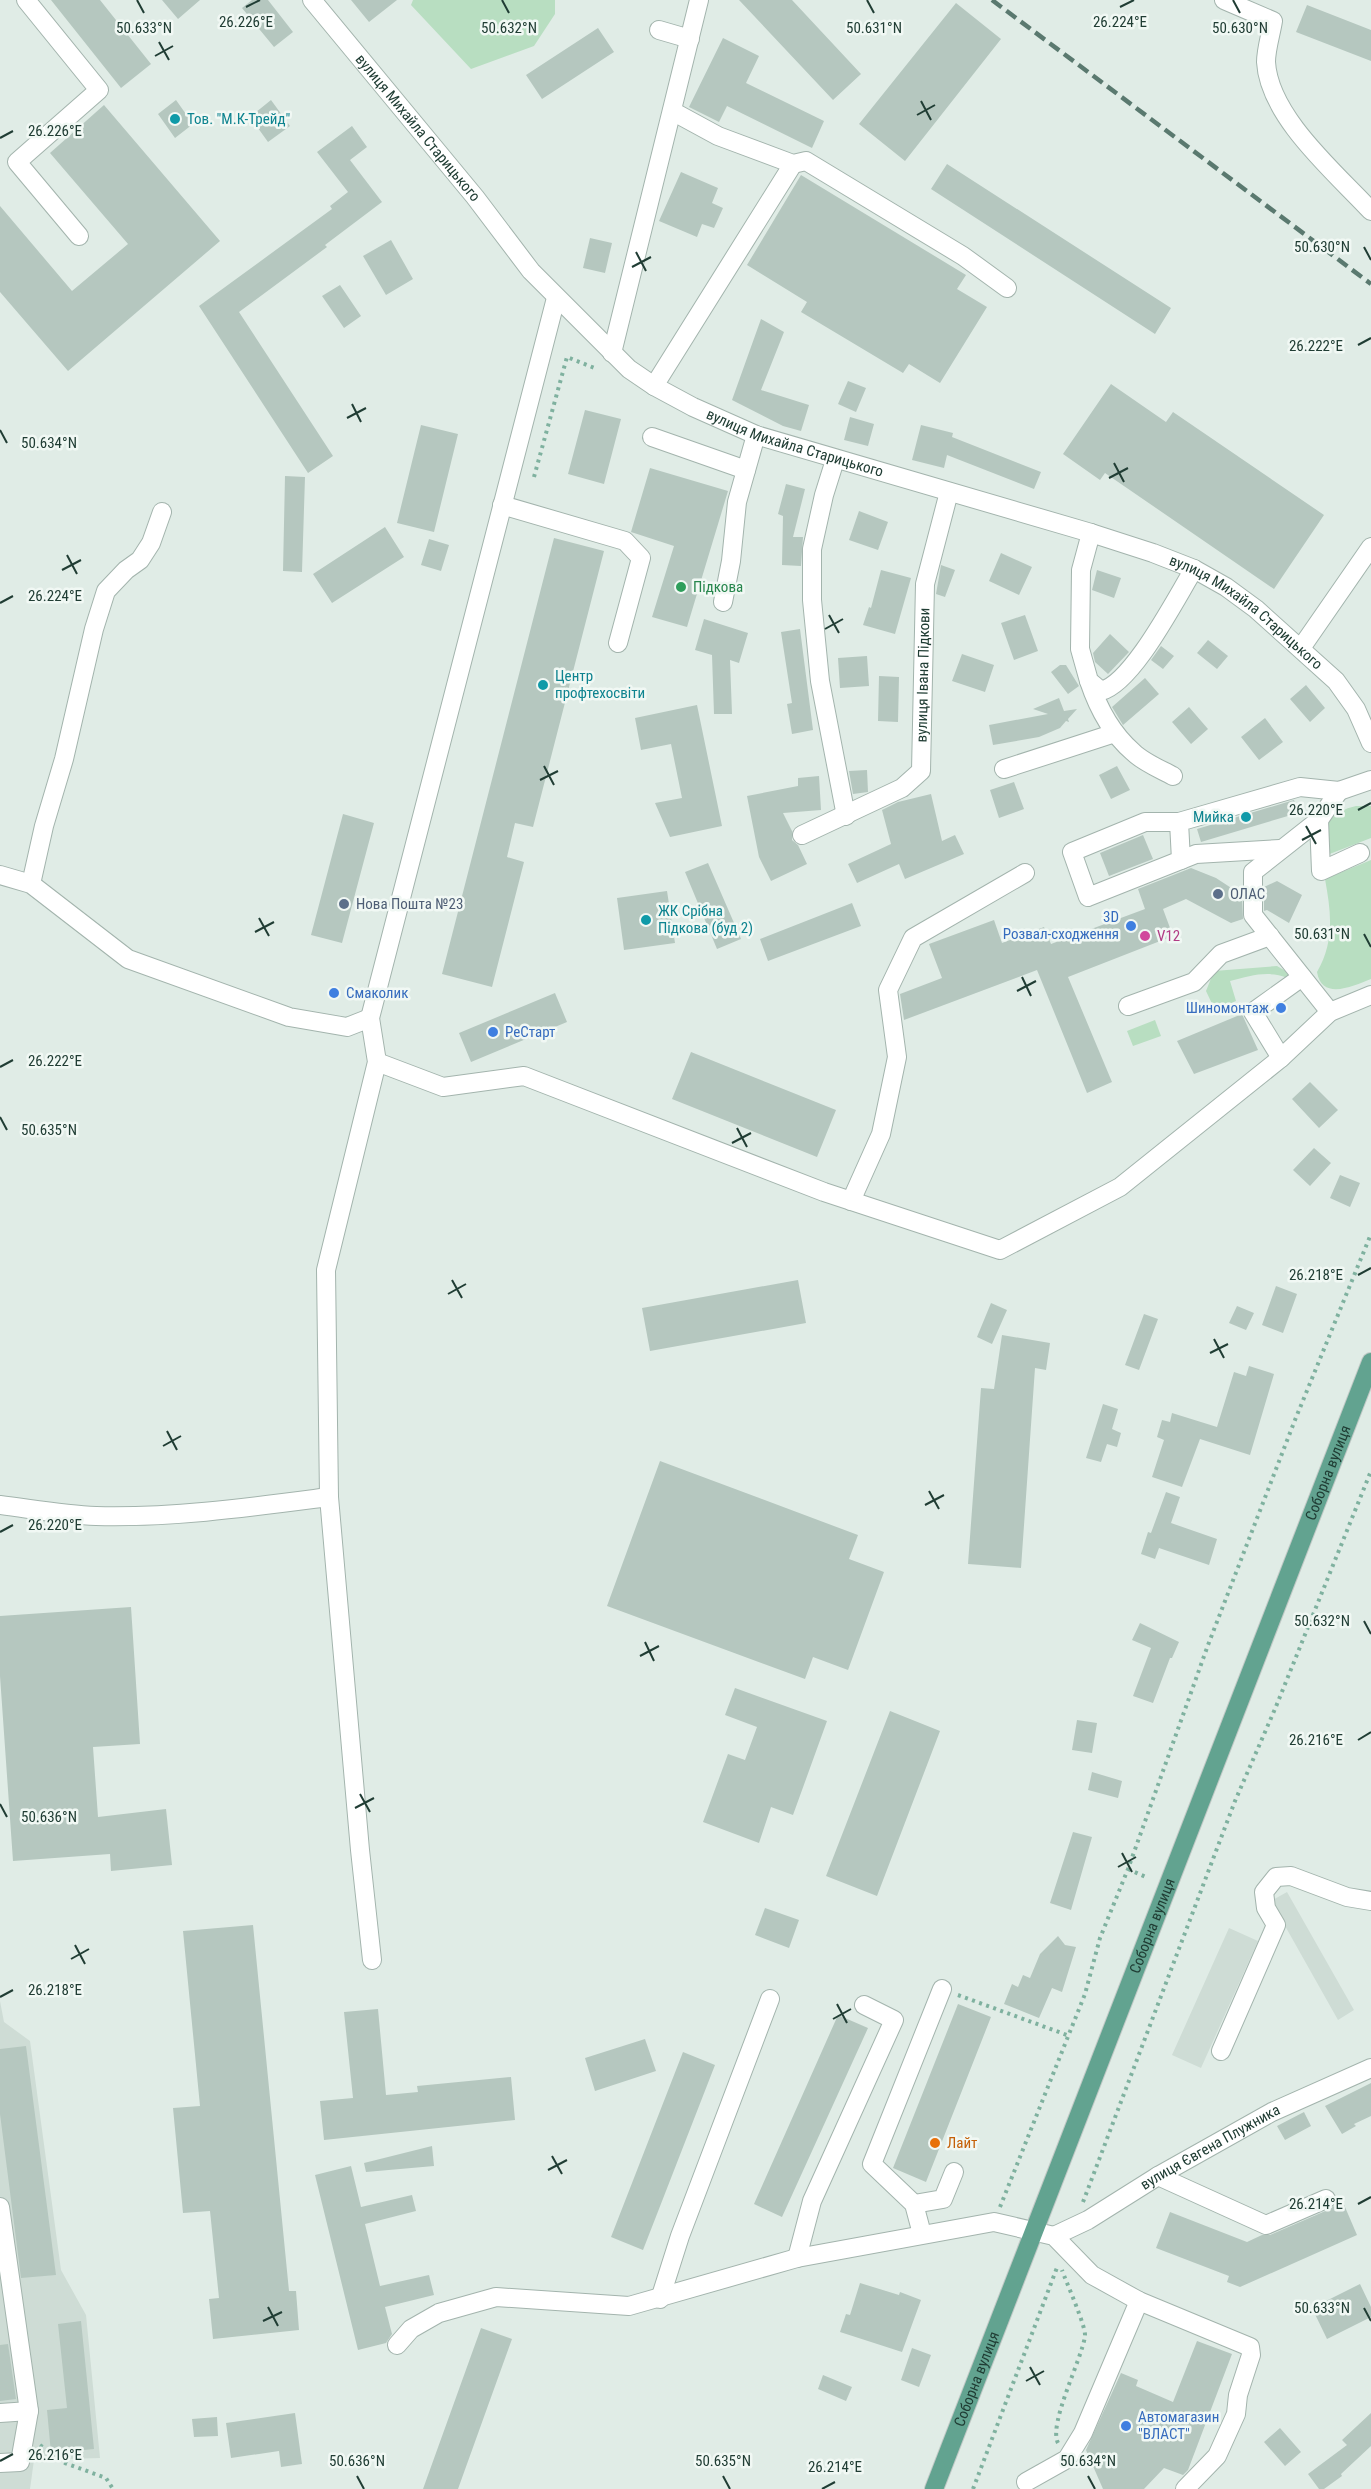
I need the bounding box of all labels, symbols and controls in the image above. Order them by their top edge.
text: 26.226°E [219,13,273,31]
text: 26.224°E [1093,13,1147,31]
text: 50.633°N [116,19,172,37]
text: 50.632°N [481,19,537,37]
text: 50.631°N [846,19,902,37]
text: 50.630°N [1212,19,1268,37]
street label: вулиця Михайла Старицького [352,51,484,205]
place label: Тов. "М.К-Трейд" [187,110,290,128]
marker: Тов. "М.К-Трейд" [168,112,182,126]
text: 26.226°E [28,122,82,140]
text: 50.630°N [1294,238,1350,256]
text: 26.222°E [1289,337,1343,355]
street label: вулиця Михайла Старицького [704,405,886,481]
text: 50.634°N [21,434,77,452]
street label: вулиця Михайла Старицького [1167,551,1326,673]
place label: Підкова [693,578,743,596]
marker: Підкова [674,580,688,594]
text: 26.224°E [28,587,82,605]
street label: вулиця Івана Підкови [913,607,933,743]
place label: Центр профтехосвіти [555,667,645,702]
marker: Центр профтехосвіти [536,678,550,692]
text: 26.220°E [1289,801,1343,819]
place label: Мийка [1193,808,1234,826]
marker: Мийка [1239,810,1253,824]
place label: ОЛАС [1230,885,1265,903]
marker: ОЛАС [1211,887,1225,901]
place label: Нова Пошта №23 [356,895,463,913]
marker: Нова Пошта №23 [337,897,351,911]
place label: ЖК Срібна Підкова (буд 2) [658,902,753,937]
place label: 3D Розвал-сходження [1003,908,1119,943]
marker: ЖК Срібна Підкова (буд 2) [639,913,653,927]
marker: 3D Розвал-сходження [1124,919,1138,933]
text: 50.631°N [1294,925,1350,943]
place label: V12 [1157,927,1180,945]
marker: V12 [1138,929,1152,943]
place label: Смаколик [346,984,408,1002]
marker: Смаколик [327,986,341,1000]
place label: Шиномонтаж [1186,999,1269,1017]
marker: Шиномонтаж [1274,1001,1288,1015]
place label: РеСтарт [505,1023,555,1041]
marker: РеСтарт [486,1025,500,1039]
text: 26.222°E [28,1052,82,1070]
text: 50.635°N [21,1121,77,1139]
text: 26.218°E [1289,1266,1343,1284]
street label: Соборна вулиця [1302,1423,1355,1523]
text: 26.220°E [28,1516,82,1534]
text: 50.632°N [1294,1612,1350,1630]
text: 26.216°E [1289,1731,1343,1749]
text: 50.636°N [21,1808,77,1826]
street label: Соборна вулиця [1126,1876,1179,1976]
text: 26.218°E [28,1981,82,1999]
street label: вулиця Євгена Плужника [1137,2101,1283,2194]
place label: Лайт [947,2134,977,2152]
marker: Лайт [928,2136,942,2150]
text: 26.214°E [1289,2195,1343,2213]
text: 50.633°N [1294,2299,1350,2317]
street label: Соборна вулиця [950,2329,1003,2429]
place label: Автомагазин "ВЛАСТ" [1138,2408,1219,2443]
marker: Автомагазин "ВЛАСТ" [1119,2419,1133,2433]
text: 26.216°E [28,2446,82,2464]
text: 50.636°N [329,2452,385,2470]
text: 50.635°N [695,2452,751,2470]
text: 50.634°N [1060,2452,1116,2470]
text: 26.214°E [808,2458,862,2476]

